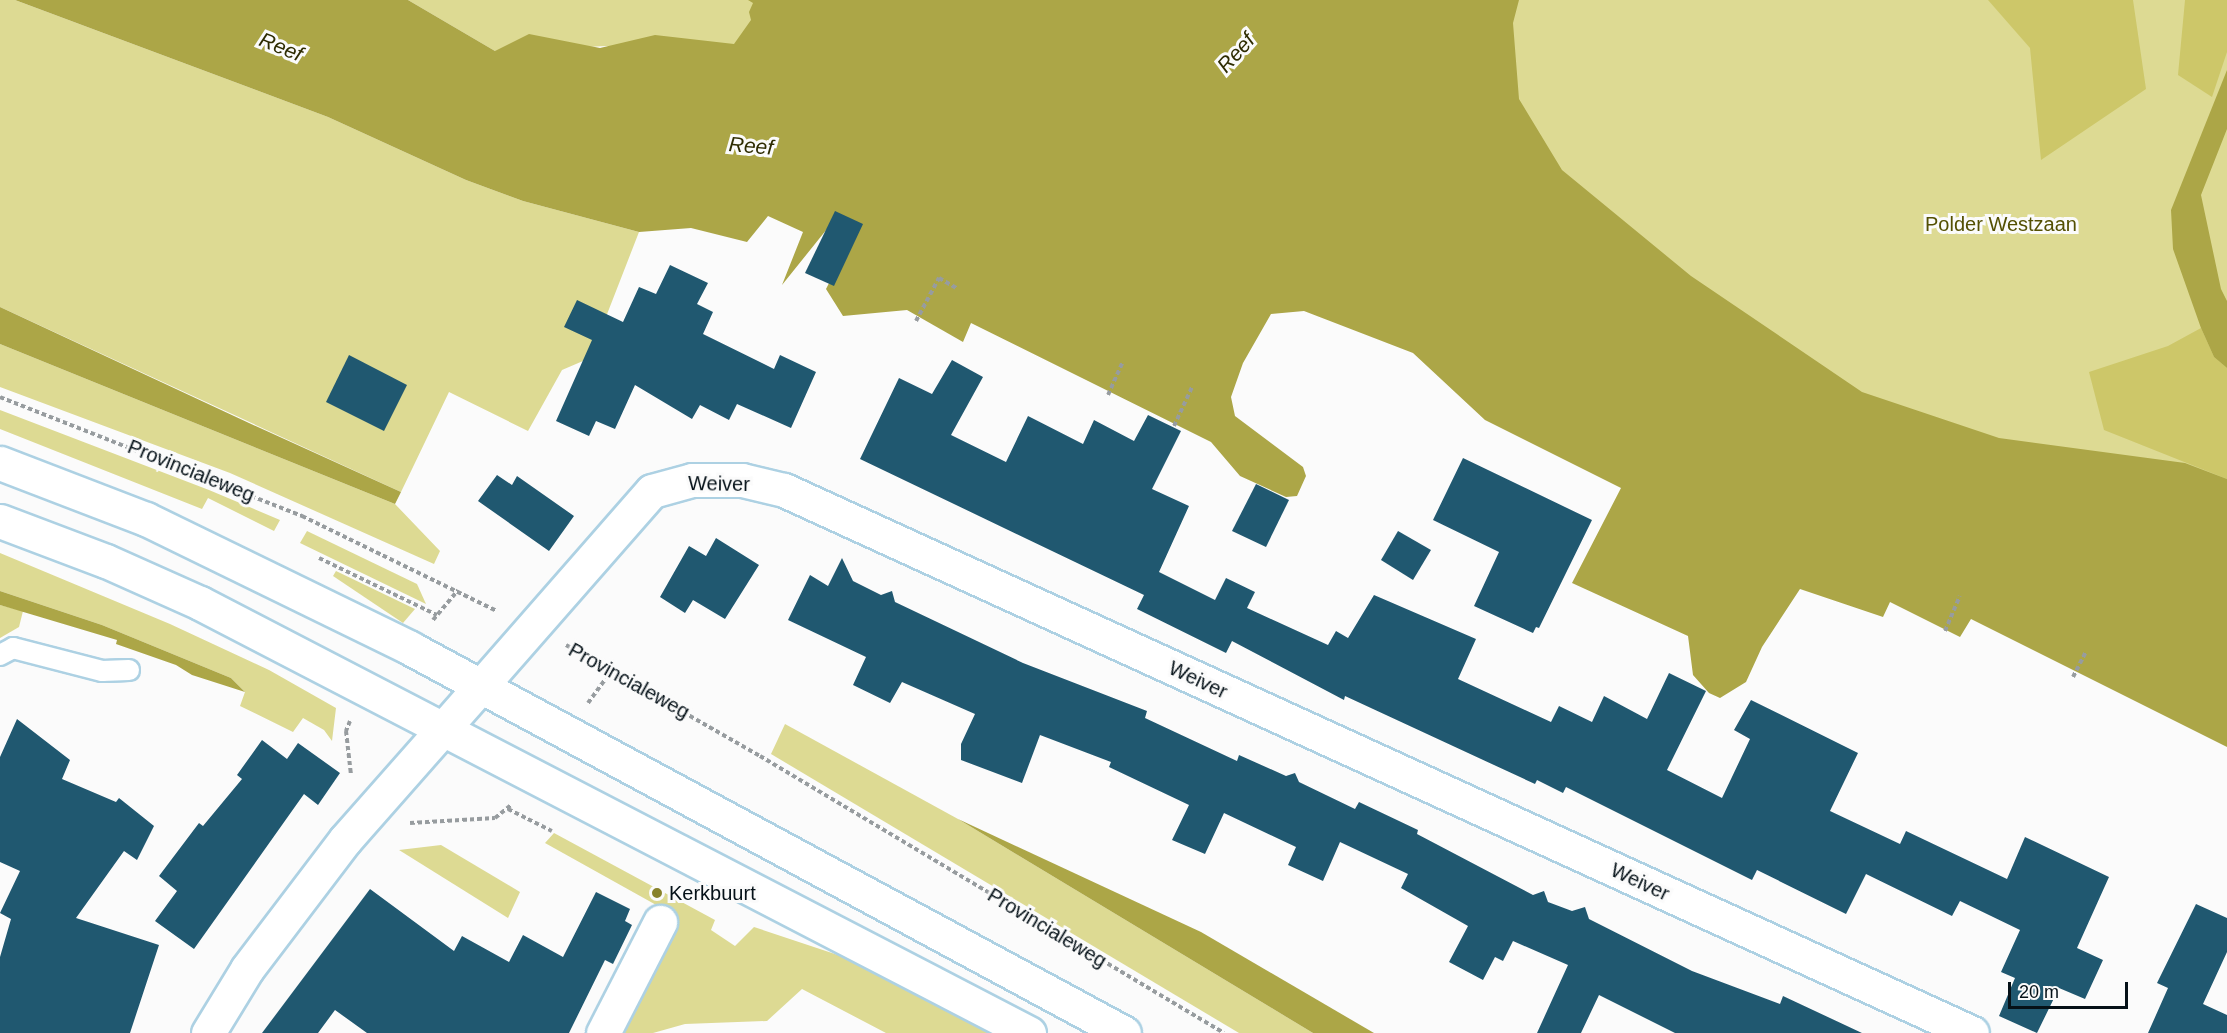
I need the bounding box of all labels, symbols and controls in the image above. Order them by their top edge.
water label: Reef [256,27,306,67]
water label: Reef [1212,28,1260,78]
water label: Reef [728,132,774,160]
park label: Polder Westzaan [1925,212,2077,236]
street label: Provincialeweg [124,435,258,507]
street label: Weiver [688,471,750,497]
street label: Provincialeweg [564,638,694,724]
street label: Weiver [1165,656,1231,704]
street label: Weiver [1607,858,1673,906]
place label: Kerkbuurt [669,881,756,905]
street label: Provincialeweg [983,883,1111,973]
marker: Kerkbuurt [650,886,664,900]
scale bar [2011,970,2131,1008]
text: 20 m [2019,982,2059,1002]

